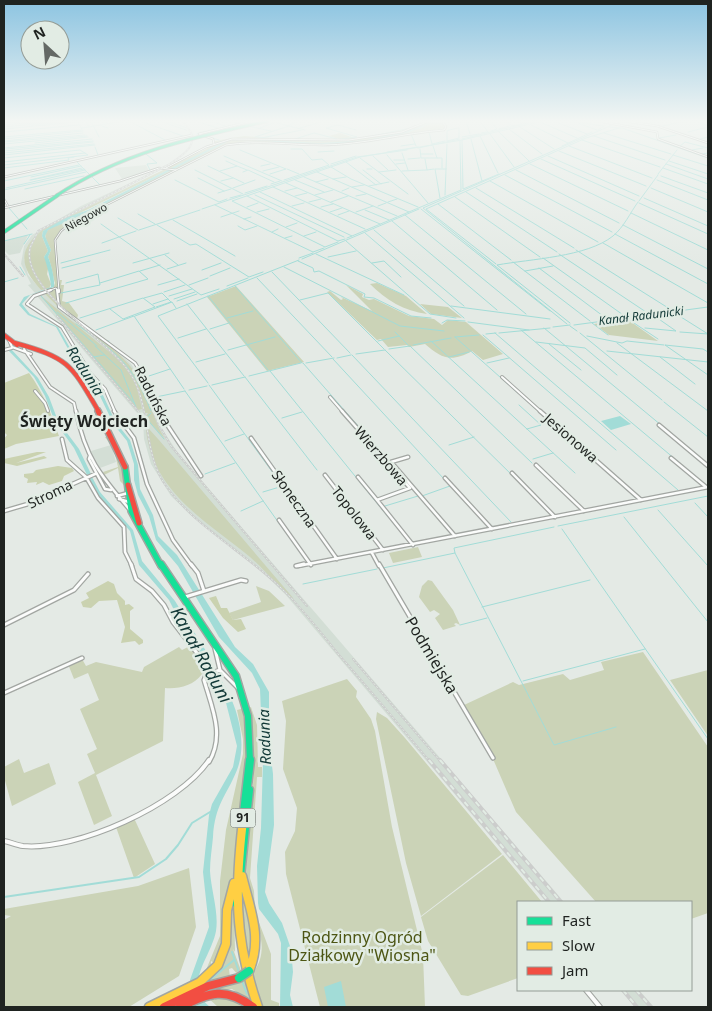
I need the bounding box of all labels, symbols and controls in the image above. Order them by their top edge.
north arrow [20,20,70,70]
text: N [30,22,48,44]
street label: Niegowo [62,199,110,234]
water label: Kanał Radunicki [597,302,685,329]
water label: Radunia [62,342,110,400]
street label: Raduńska [130,363,177,429]
street label: Jesionowa [539,407,603,467]
district label: Święty Wojciech [20,410,148,432]
street label: Wierzbowa [350,422,412,489]
street label: Słoneczna [268,466,321,531]
street label: Stroma [24,475,75,513]
street label: Topolowa [328,482,381,543]
water label: Kanał Raduni [165,602,238,707]
street label: Podmiejska [400,612,464,698]
water label: Radunia [253,708,275,765]
road number: 91 [230,808,256,828]
legend [517,901,692,991]
text: Fast [562,910,591,930]
park label: Rodzinny Ogród Działkowy "Wiosna" [288,926,436,966]
text: Slow [562,935,595,955]
text: Jam [560,960,589,980]

